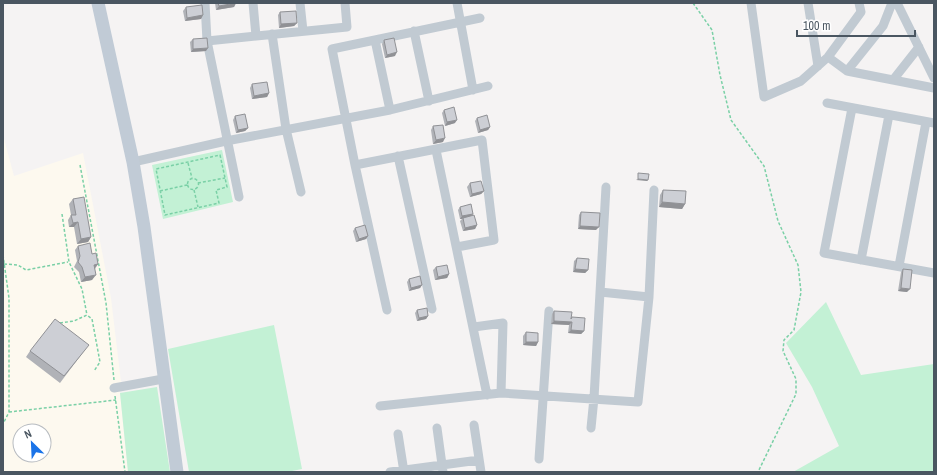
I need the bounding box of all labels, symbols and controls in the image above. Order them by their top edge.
scale bar [797,12,915,38]
text: 100 m [803,18,830,34]
north arrow [12,423,52,463]
text: N [22,426,34,442]

